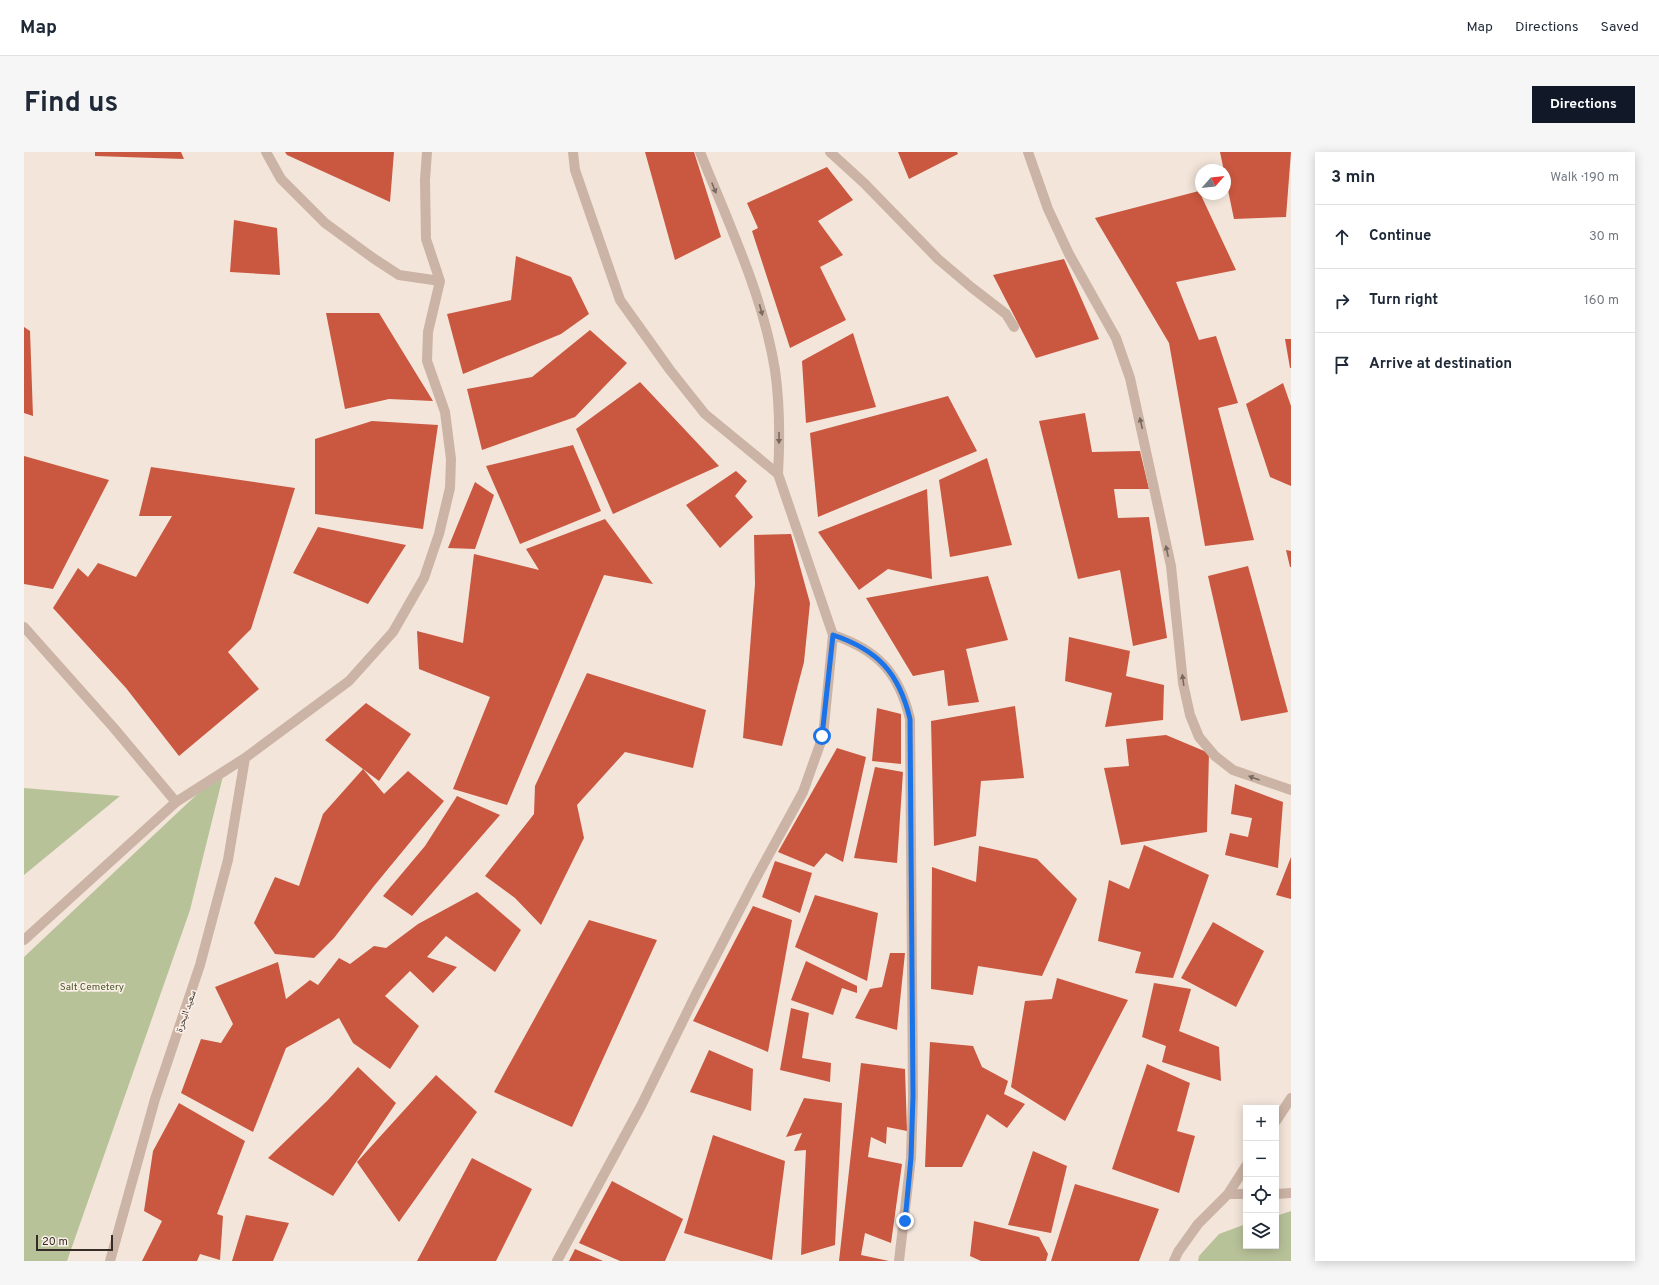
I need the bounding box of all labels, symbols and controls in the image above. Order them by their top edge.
text: Map [20,16,57,40]
text: Map [1467,19,1493,36]
text: Directions [1515,19,1579,36]
text: Saved [1601,19,1639,36]
text: Find us [24,86,118,122]
button: Directions [1532,86,1635,123]
north arrow [1195,164,1231,200]
text: 3 min [1331,167,1375,189]
text: Walk · 190 m [1550,170,1619,186]
one-way arrow [712,183,718,195]
icon: ahead [1331,226,1353,248]
text: Continue [1369,227,1431,246]
text: 30 m [1589,229,1619,245]
icon: right [1331,290,1353,312]
text: Turn right [1369,291,1438,310]
text: 160 m [1584,293,1619,309]
one-way arrow [758,303,764,316]
icon: arrive [1331,354,1353,376]
text: Arrive at destination [1369,355,1512,374]
one-way arrow [1137,417,1143,430]
one-way arrow [776,432,782,445]
one-way arrow [1164,544,1170,557]
one-way arrow [1180,673,1186,686]
route start [813,727,831,745]
one-way arrow [1248,774,1260,780]
park label: Salt Cemetery [60,981,124,994]
street label: سعيد البحرة [173,988,200,1034]
map controls [1243,1105,1279,1249]
button: + [1243,1105,1279,1141]
button: − [1243,1141,1279,1177]
button: locate [1243,1177,1279,1213]
route end [896,1212,914,1230]
button: layers [1243,1213,1279,1249]
scale bar [36,1233,113,1252]
text: 20 m [42,1235,68,1249]

